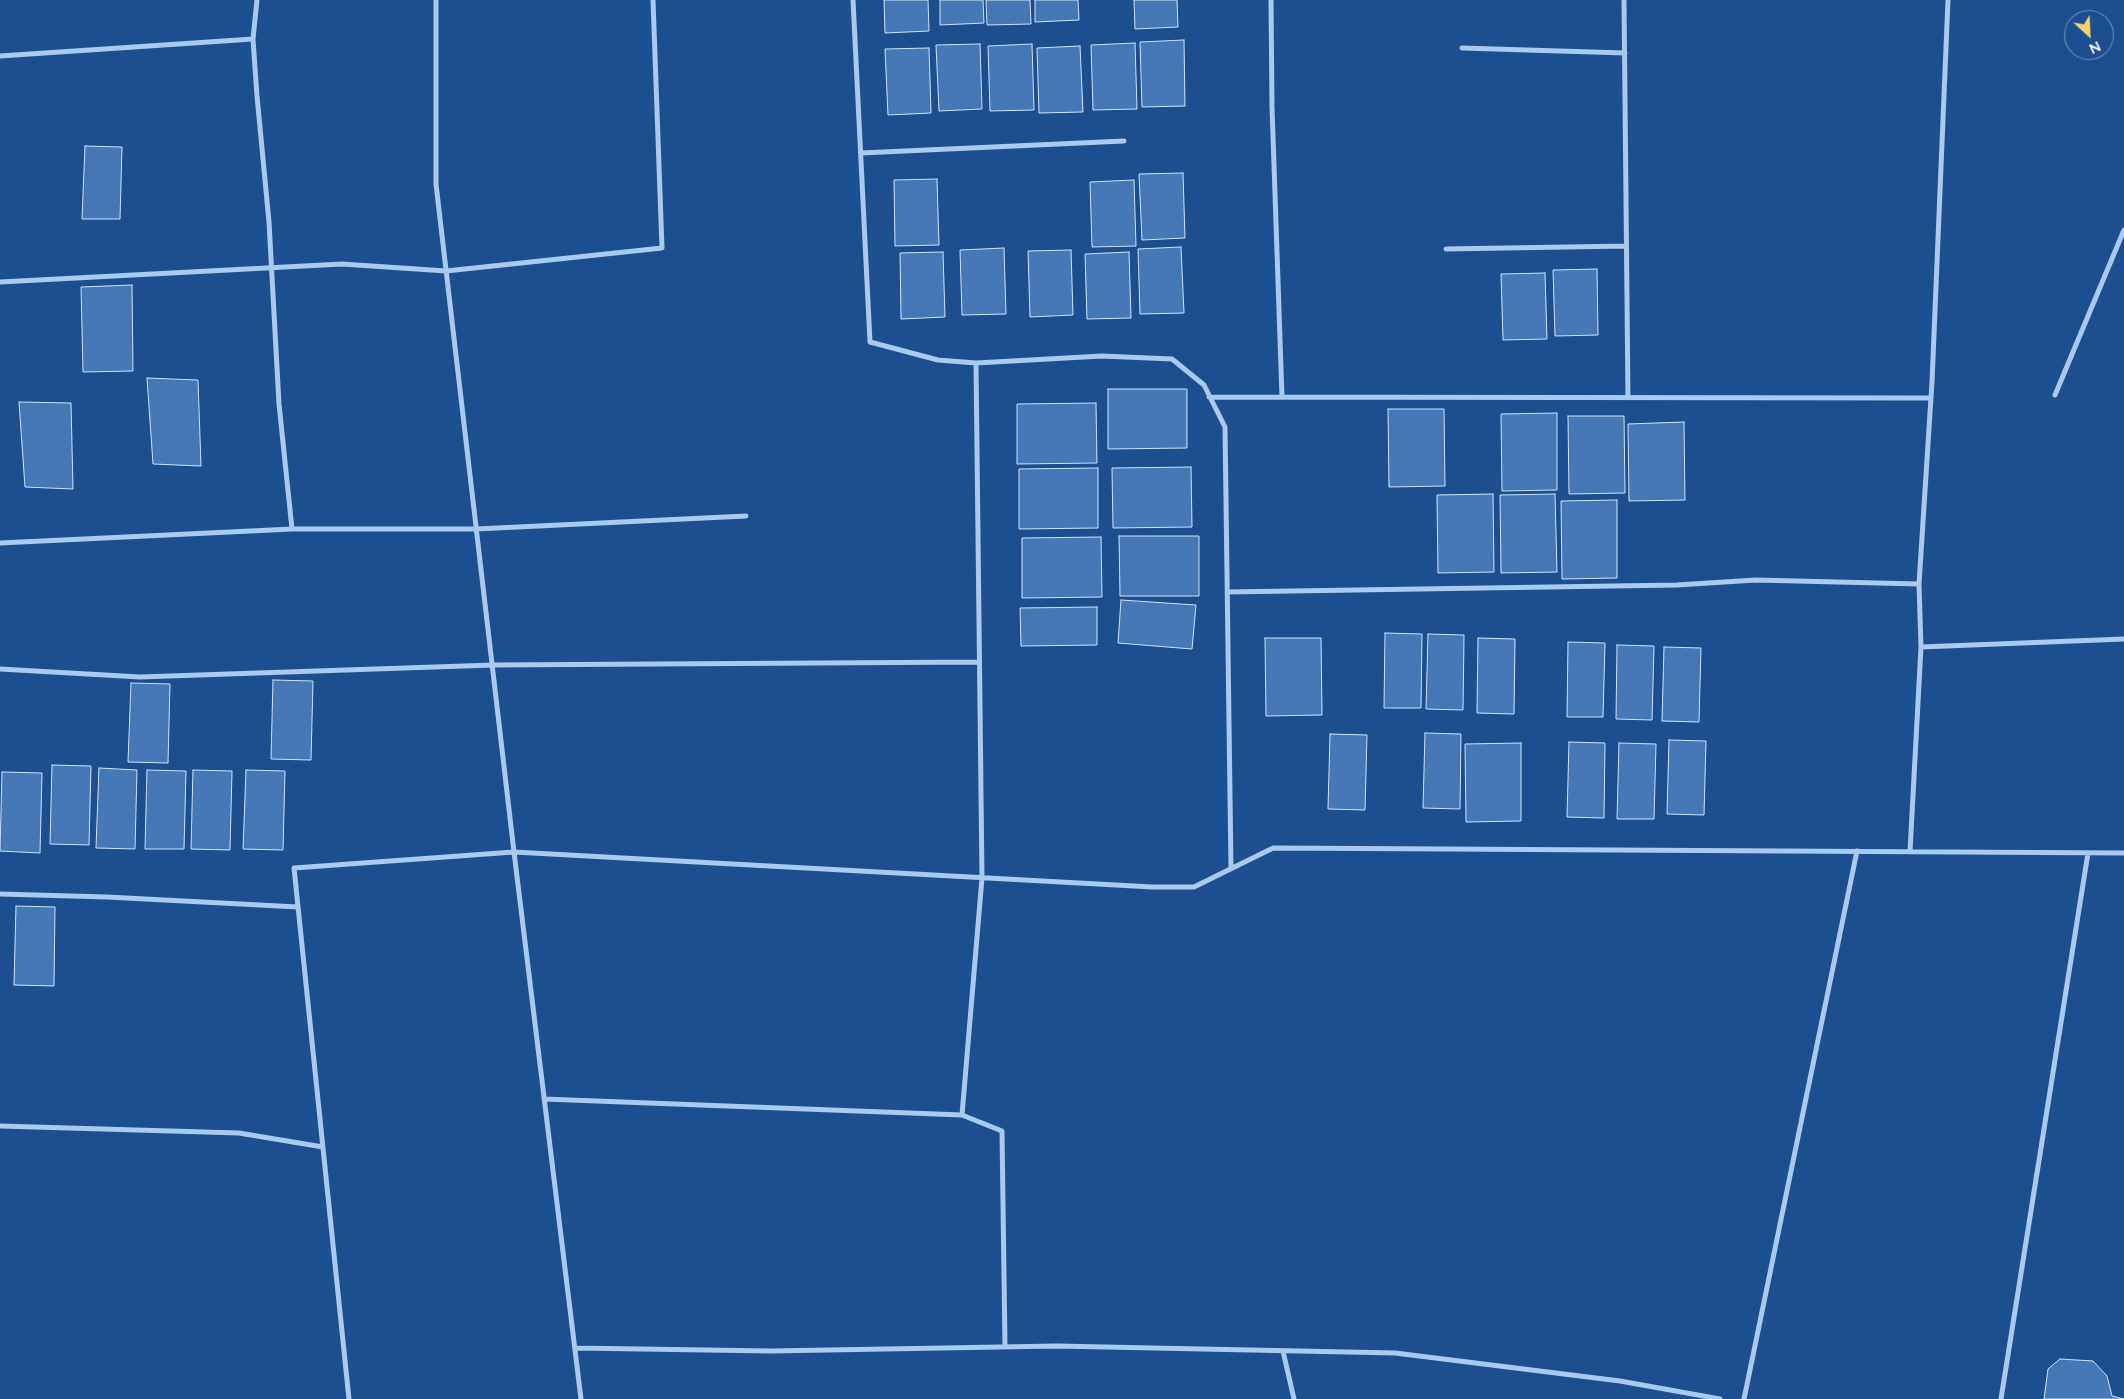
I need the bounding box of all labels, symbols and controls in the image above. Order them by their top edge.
north arrow [2064,10,2114,60]
text: N [2087,38,2104,58]

